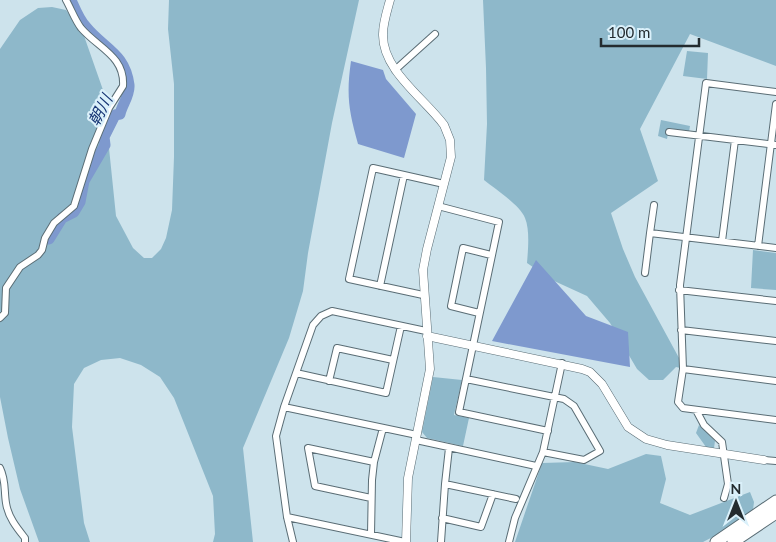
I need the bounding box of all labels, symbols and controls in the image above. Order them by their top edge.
scale bar [601,15,698,47]
text: 100 m [608,23,650,41]
water label: 朝川 [84,89,116,128]
north arrow [711,477,761,527]
text: N [731,480,741,497]

